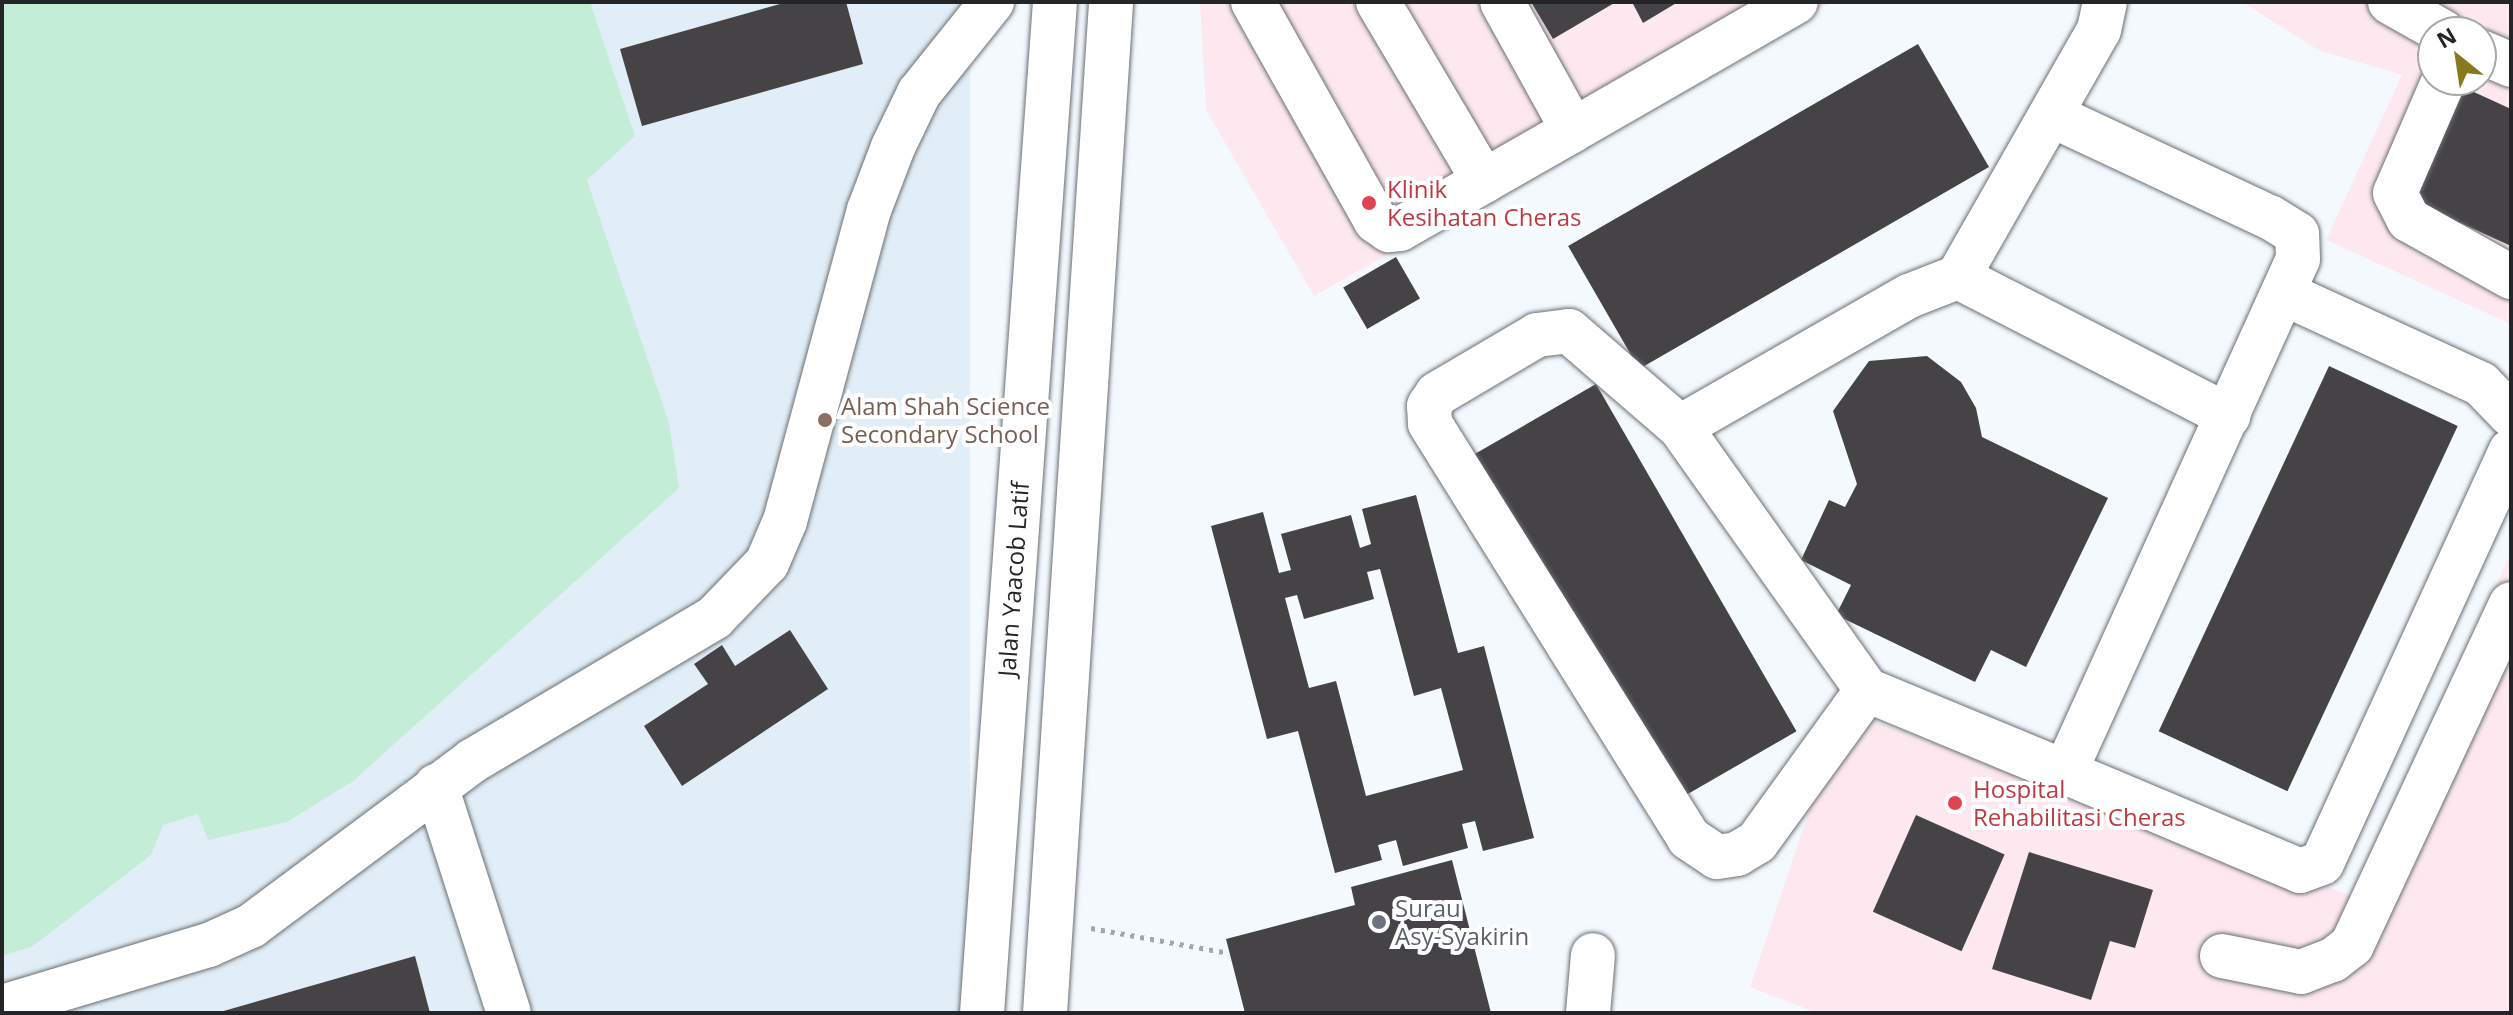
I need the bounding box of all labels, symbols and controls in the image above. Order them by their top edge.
north arrow [2417,16,2497,96]
text: N [2431,19,2461,54]
place label: Klinik Kesihatan Cheras [1387,175,1581,231]
marker: Klinik Kesihatan Cheras [1358,192,1380,214]
place label: Alam Shah Science Secondary School [841,392,1050,448]
marker: Alam Shah Science Secondary School [816,411,834,429]
street label: Jalan Yaacob Latif [992,480,1034,678]
place label: Hospital Rehabilitasi Cheras [1973,775,2186,831]
marker: Hospital Rehabilitasi Cheras [1944,792,1966,814]
place label: Surau Asy-Syakirin [1395,894,1529,950]
marker: Surau Asy-Syakirin [1370,913,1388,931]

